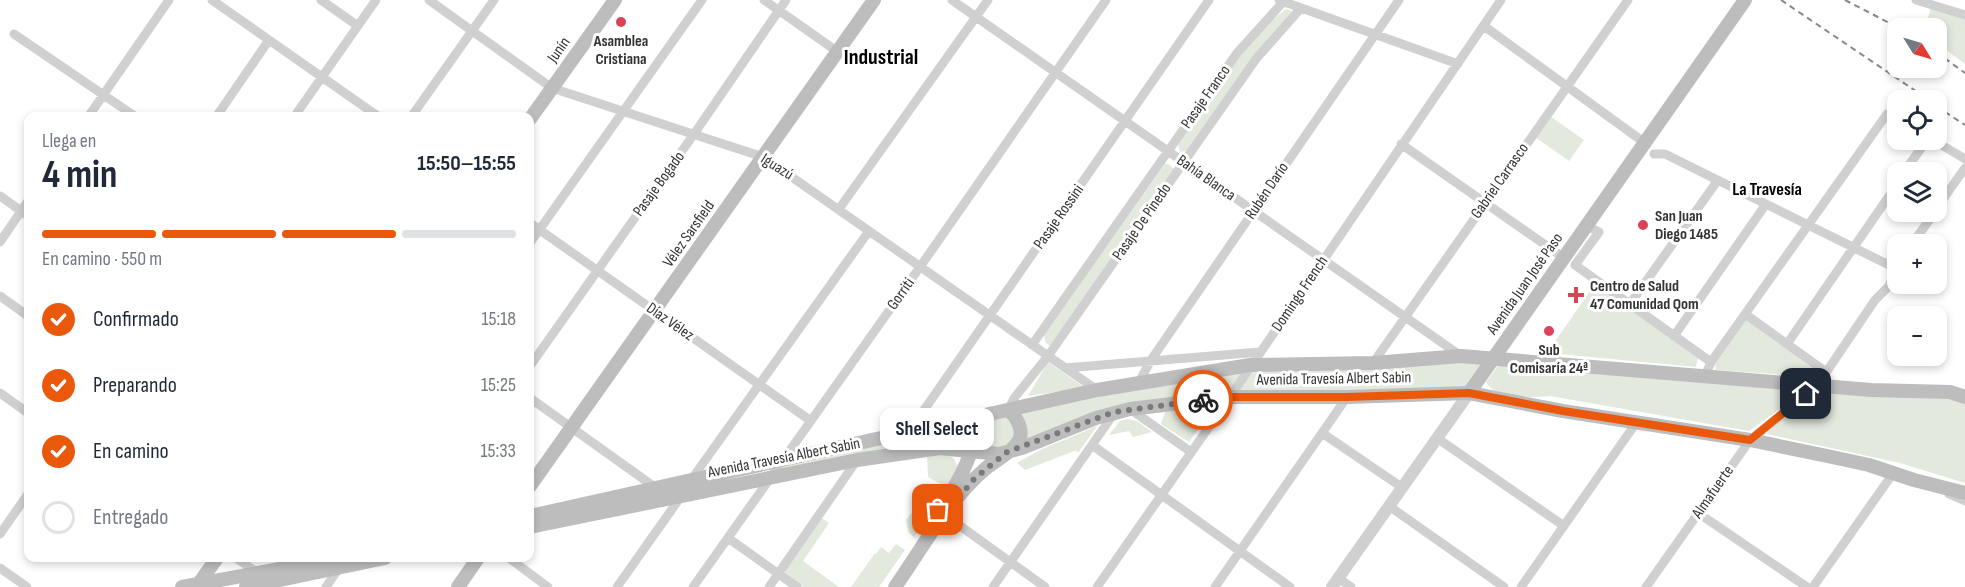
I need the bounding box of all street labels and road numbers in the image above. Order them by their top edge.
street label: Junín [543,34,574,67]
street label: Pasaje Franco [1177,62,1235,132]
street label: Gabriel Carrasco [1467,140,1533,222]
street label: Pasaje Bogado [629,148,689,220]
street label: Iguazú [757,150,797,184]
street label: Bahía Blanca [1173,151,1239,205]
street label: Rubén Darío [1241,159,1293,223]
street label: Pasaje De Pinedo [1109,180,1175,264]
street label: Pasaje Rossini [1030,181,1088,253]
street label: Vélez Sarsfield [659,197,719,271]
street label: Avenida Juan José Paso [1482,230,1567,339]
street label: Domingo French [1268,253,1332,335]
street label: Gorriti [883,274,919,314]
street label: Díaz Vélez [643,299,698,345]
street label: Avenida Travesía Albert Sabin [1255,368,1412,390]
street label: Avenida Travesía Albert Sabin [705,434,862,482]
street label: Almafuerte [1687,462,1738,523]

